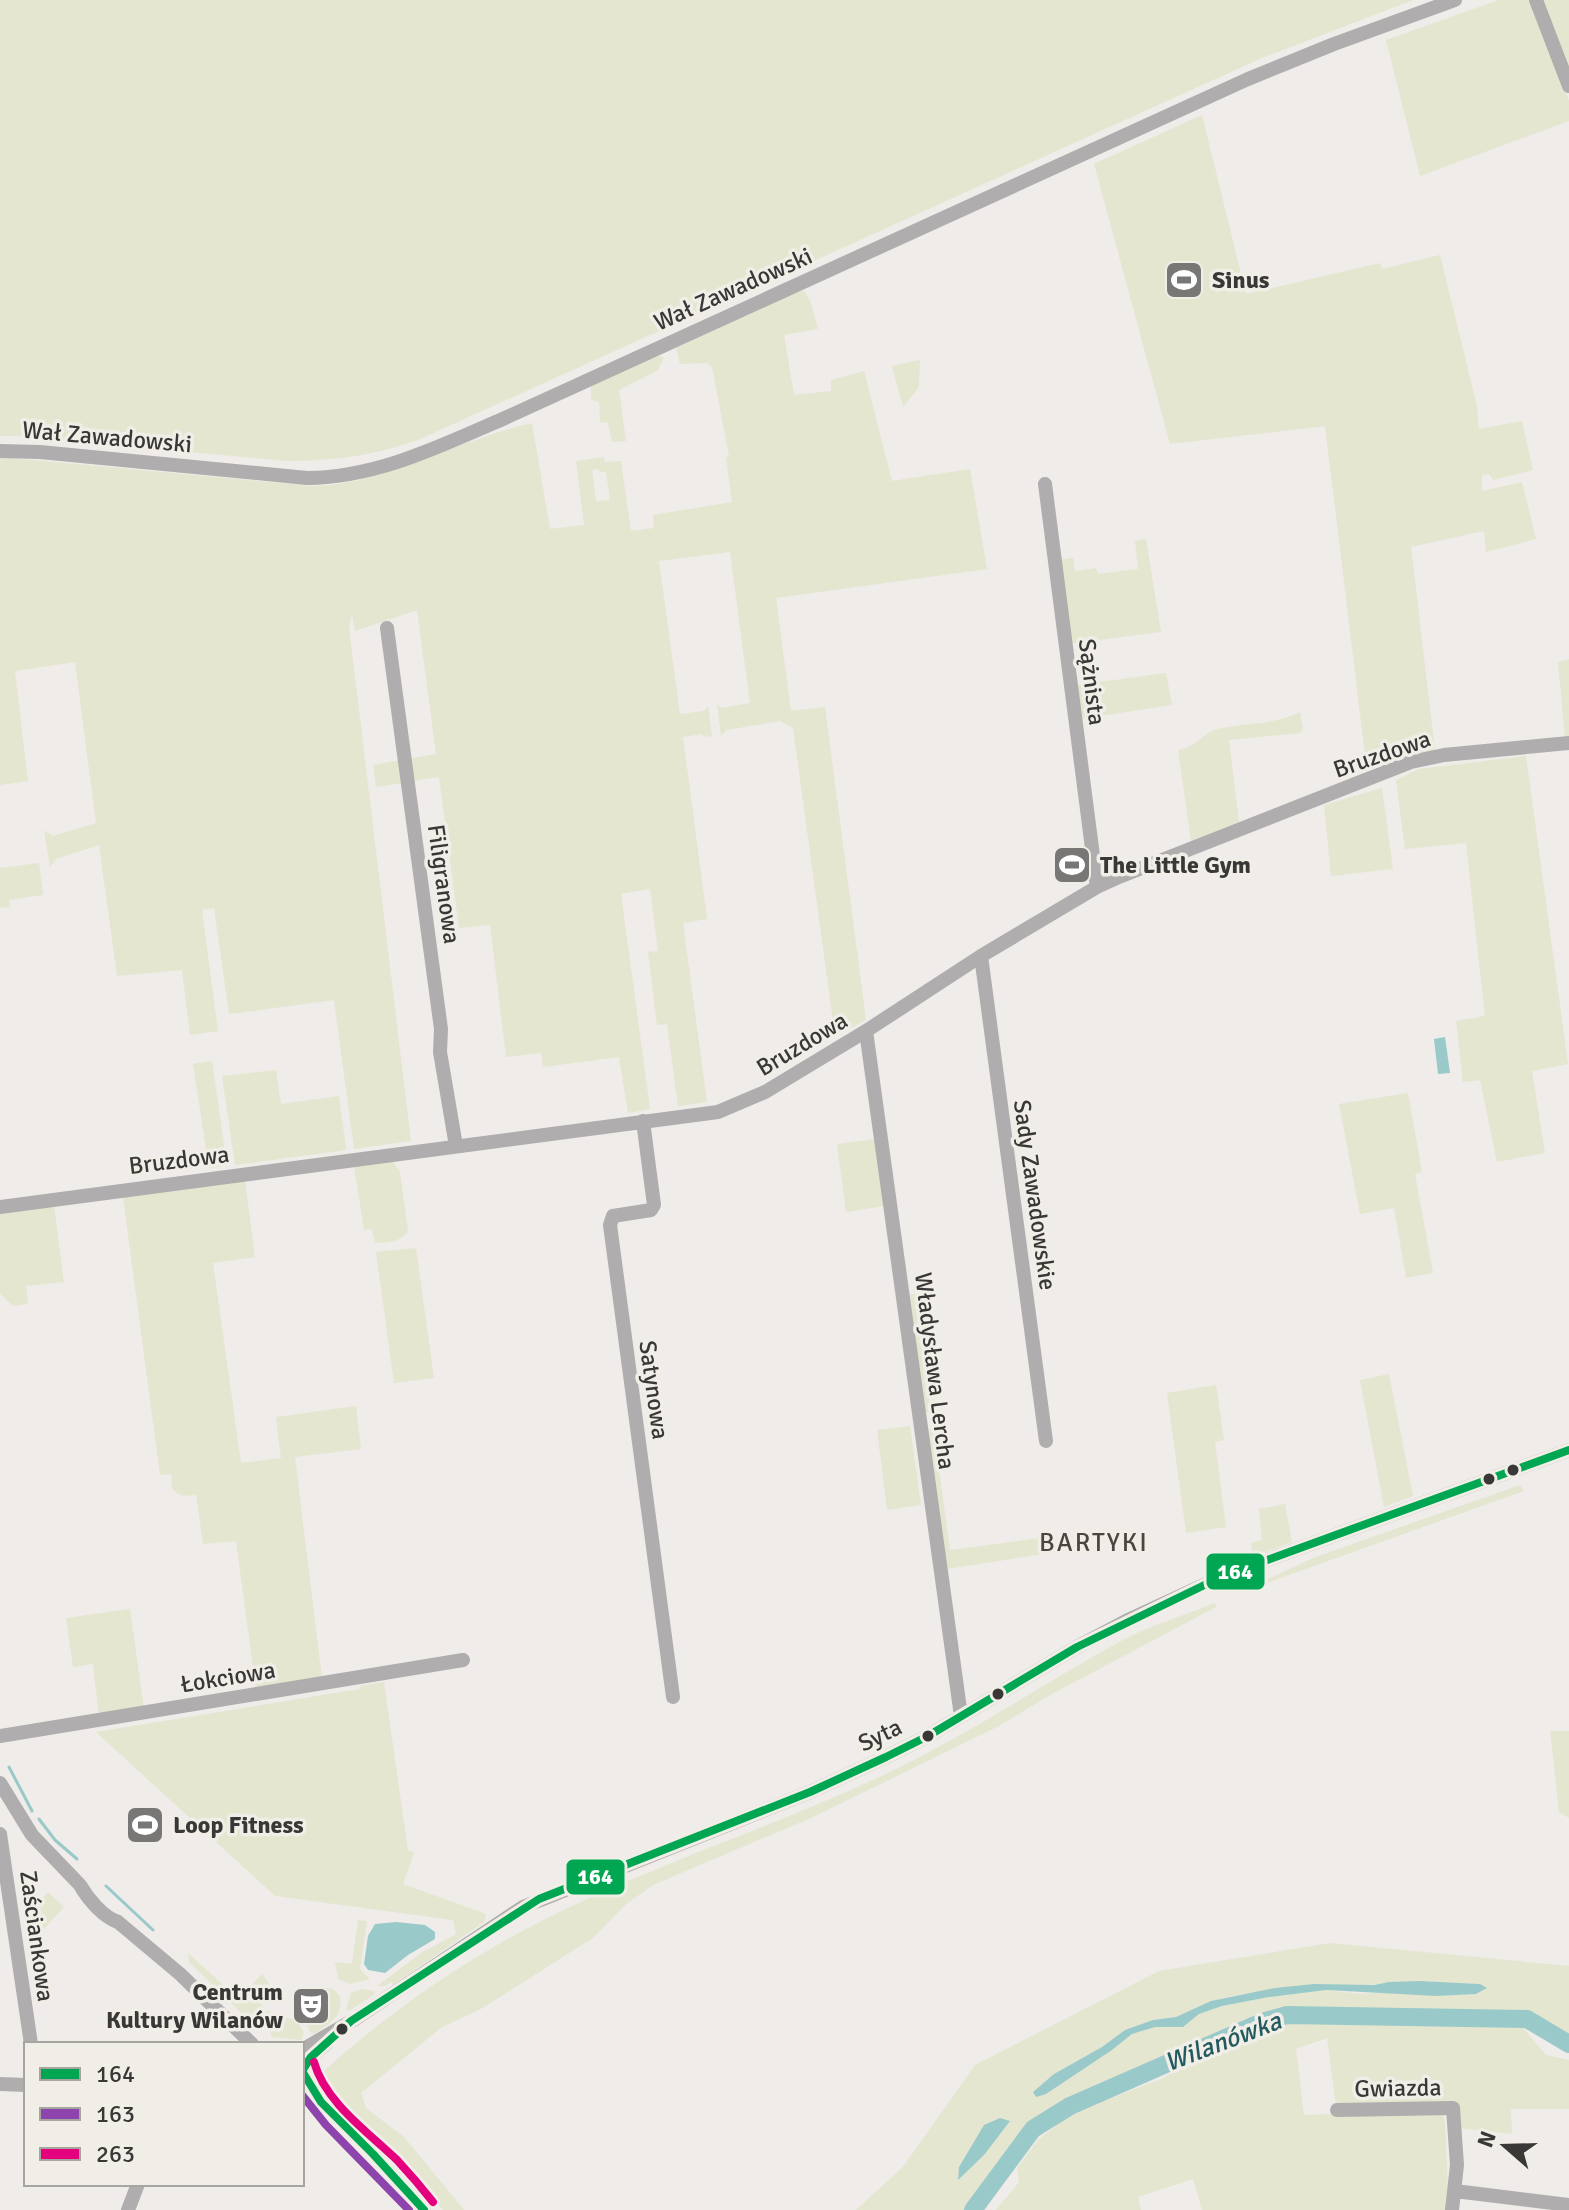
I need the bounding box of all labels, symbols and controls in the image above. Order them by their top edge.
street label: Wał Zawadowski [649,241,817,337]
sports icon: Sinus [1163,259,1205,301]
place label: Sinus [1212,265,1270,295]
street label: Wał Zawadowski [21,415,193,459]
street label: Sążnista [1072,637,1112,727]
street label: Bruzdowa [1329,723,1435,785]
street label: Filigranowa [421,822,467,946]
sports icon: The Little Gym [1051,844,1093,886]
place label: The Little Gym [1100,850,1251,880]
street label: Bruzdowa [751,1005,853,1083]
street label: Sady Zawadowskie [1007,1098,1063,1292]
street label: Bruzdowa [127,1139,231,1181]
street label: Władysława Lercha [908,1271,962,1471]
street label: Satynowa [632,1339,676,1441]
unlabelled marker [1505,1462,1521,1478]
unlabelled marker [1481,1471,1497,1487]
district label: BARTYKI [1039,1527,1149,1559]
line badge: 164 [1205,1552,1266,1591]
text: 164 [1217,1558,1253,1585]
street label: Łokciowa [178,1655,278,1699]
unlabelled marker [990,1686,1006,1702]
street label: Syta [853,1712,907,1758]
unlabelled marker [920,1728,936,1744]
sports icon: Loop Fitness [124,1804,166,1846]
place label: Loop Fitness [173,1810,304,1840]
line badge: 164 [565,1858,626,1896]
text: 164 [577,1863,613,1890]
street label: Zaściankowa [13,1868,61,2004]
place label: Centrum Kultury Wilanów [106,1977,284,2035]
theatre icon: Centrum Kultury Wilanów [290,1985,332,2027]
water label: Wilanówka [1160,2005,1287,2079]
unlabelled marker [334,2021,350,2037]
legend [24,2042,304,2186]
text: 164 [96,2059,135,2089]
street label: Gwiazda [1354,2072,1442,2104]
text: 163 [96,2099,135,2129]
north arrow [1465,2106,1545,2186]
text: N [1471,2128,1502,2151]
text: 263 [96,2139,135,2169]

